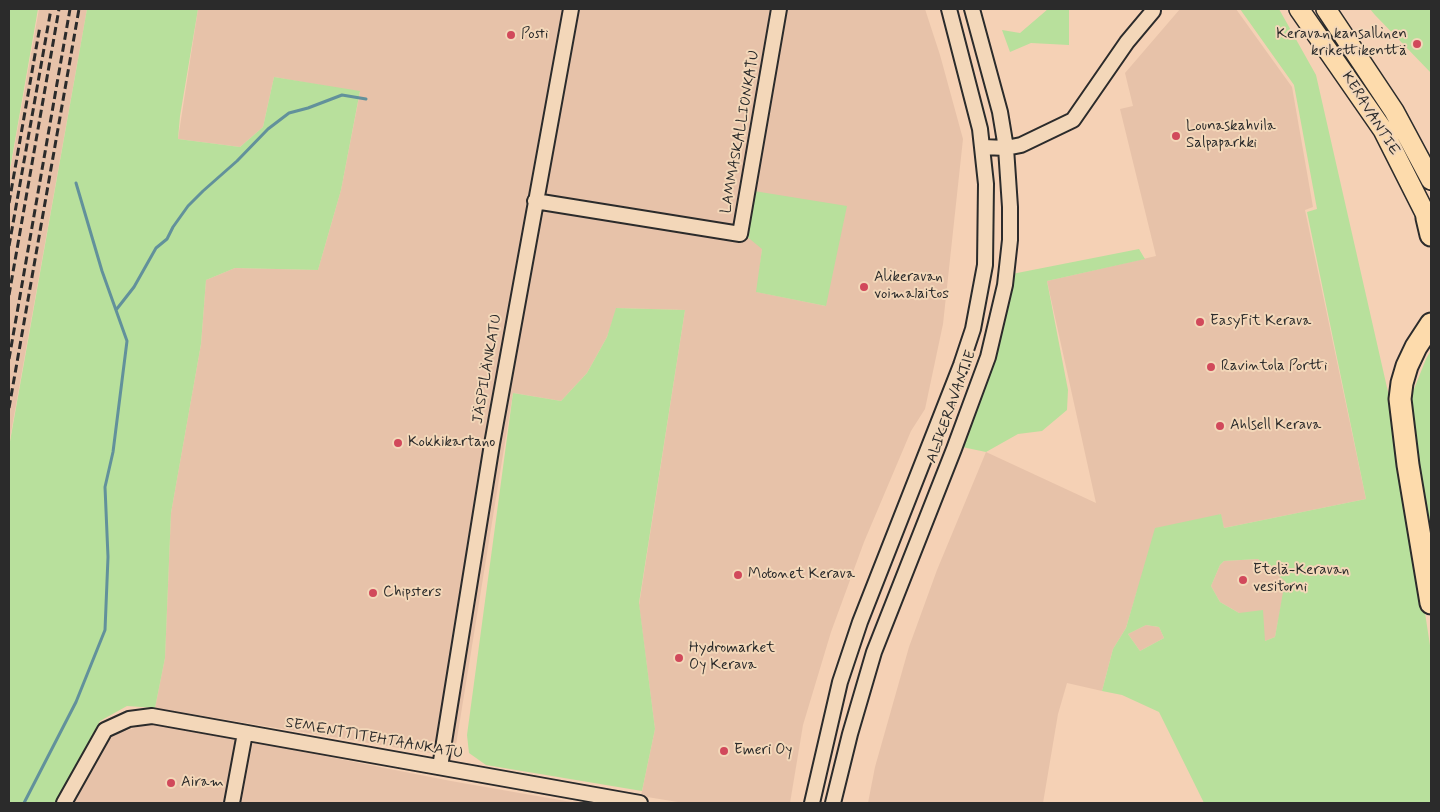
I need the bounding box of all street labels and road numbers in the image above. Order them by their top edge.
street label: LAMMASKALLIONKATU [718,49,764,215]
street label: KERAVANTIE [1337,69,1403,159]
street label: JÄSPILÄNKATU [469,313,507,425]
street label: ALIKERAVANTIE [923,348,981,466]
street label: SEMENTTITEHTAANKATU [284,715,464,763]

